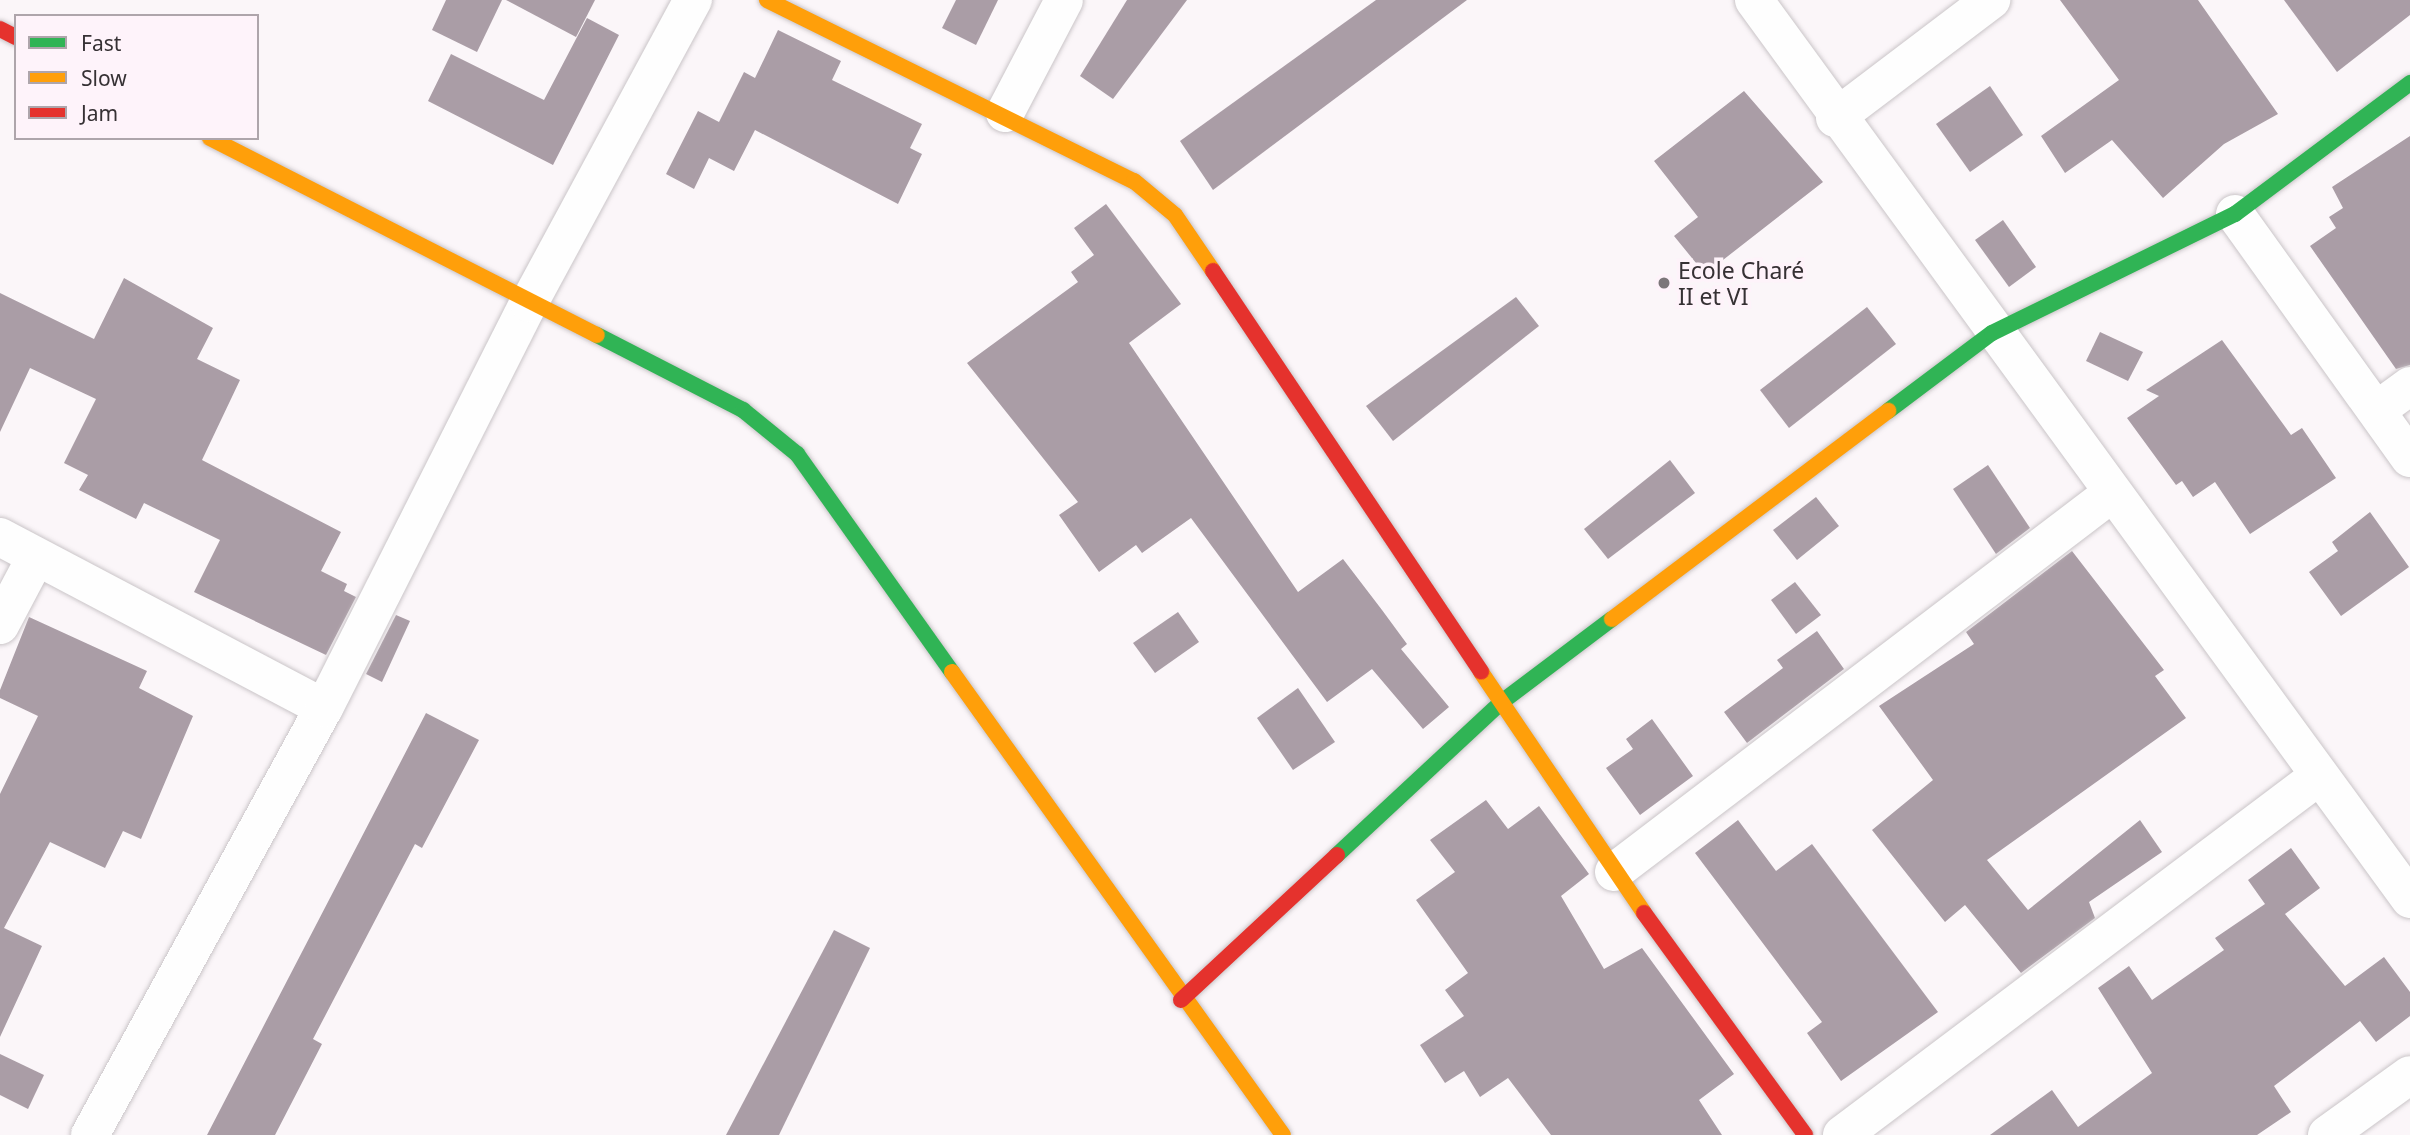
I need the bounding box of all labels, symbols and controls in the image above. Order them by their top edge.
legend [14,14,259,140]
text: Fast [81,29,121,57]
text: Slow [81,64,127,92]
text: Jam [81,99,118,127]
place label: Ecole Charé II et VI [1678,256,1804,310]
marker: Ecole Charé II et VI [1656,275,1672,291]

